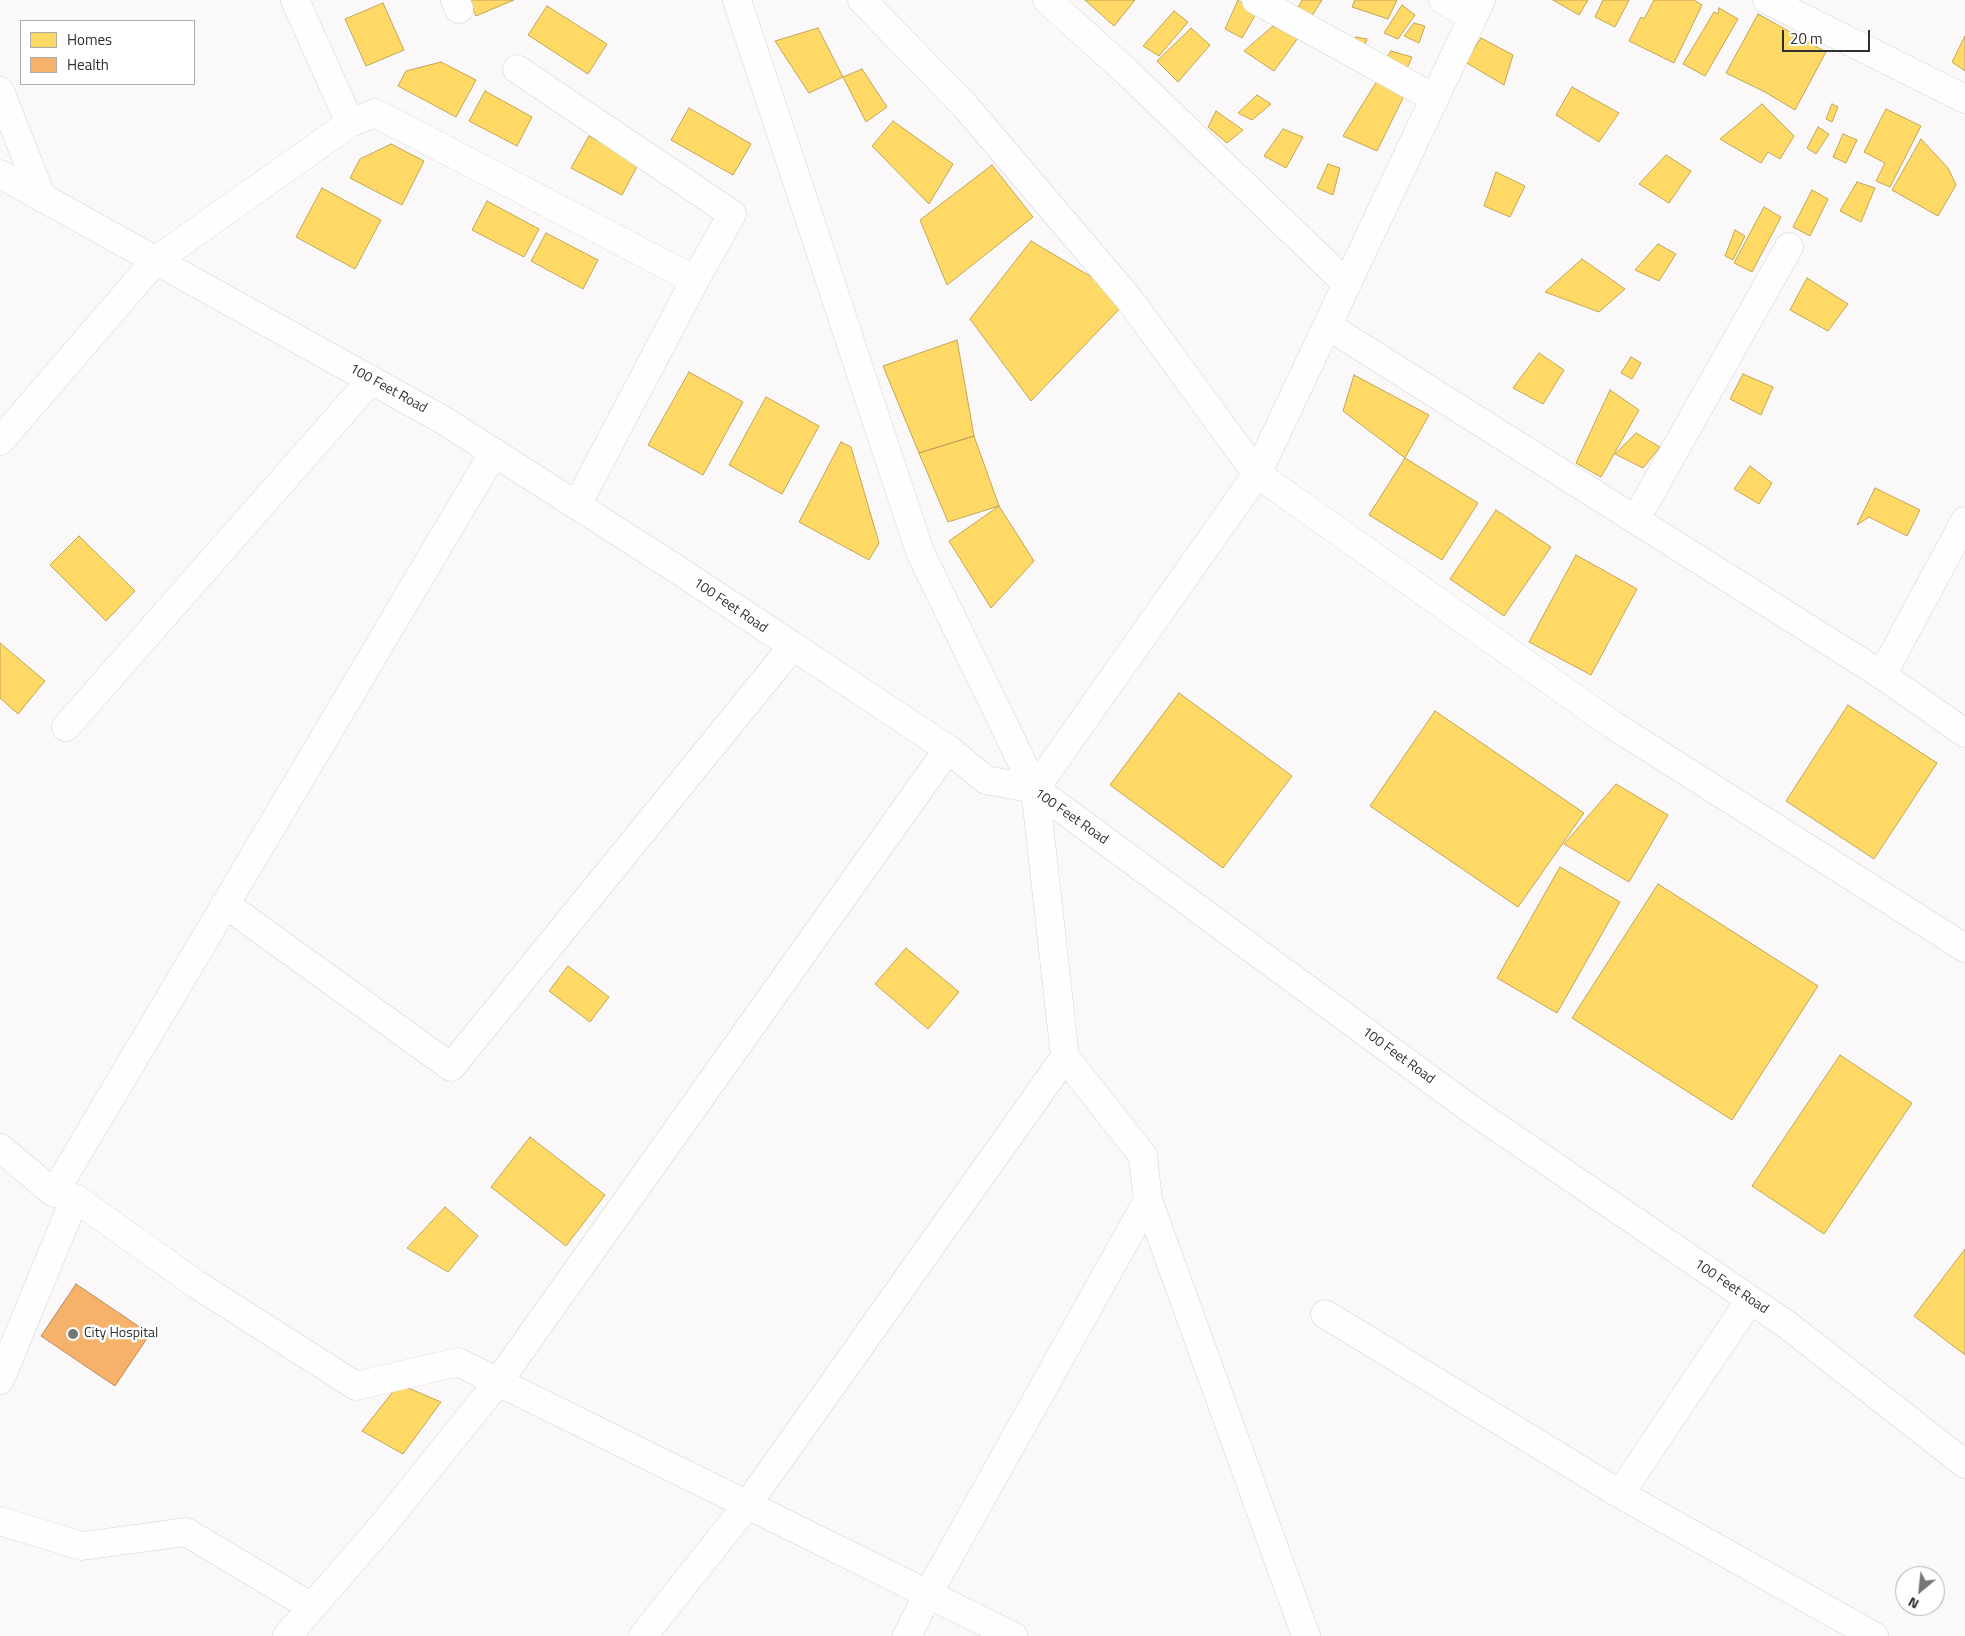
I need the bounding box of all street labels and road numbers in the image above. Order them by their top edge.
street label: 100 Feet Road [346,361,430,417]
street label: 100 Feet Road [690,575,770,637]
street label: 100 Feet Road [1031,785,1111,849]
street label: 100 Feet Road [1358,1024,1438,1088]
street label: 100 Feet Road [1691,1256,1771,1318]

